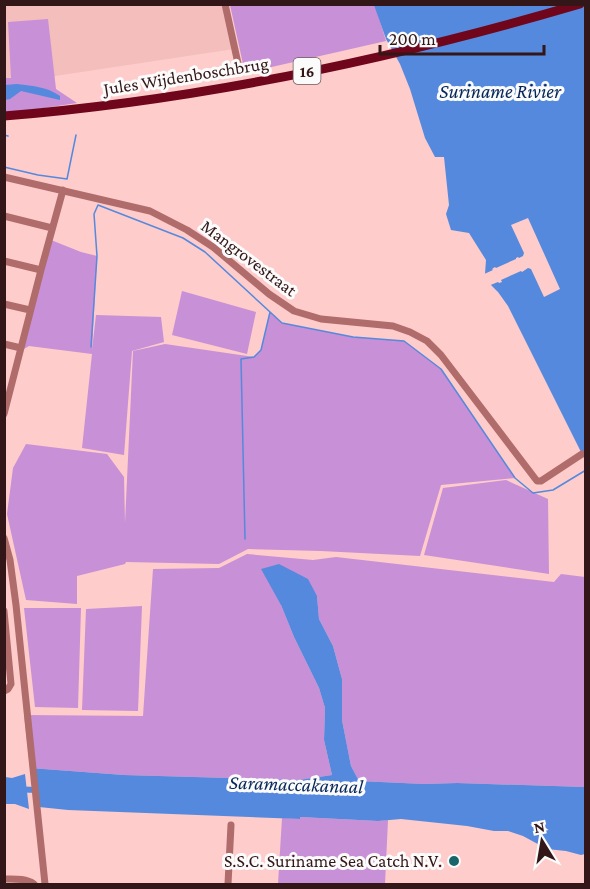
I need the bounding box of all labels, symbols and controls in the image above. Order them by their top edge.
scale bar [380,18,544,56]
text: 200 m [389,29,436,49]
street label: Jules Wijdenboschbrug [100,53,270,100]
road number: 16 [294,58,320,84]
water label: Suriname Rivier [439,80,562,102]
street label: Mangrovestraat [197,216,301,301]
water label: Saramaccakanaal [229,771,365,797]
north arrow [512,811,572,871]
text: N [532,817,546,836]
place label: S.S.C. Suriname Sea Catch N.V. [224,851,442,871]
marker: S.S.C. Suriname Sea Catch N.V. [447,854,461,868]

